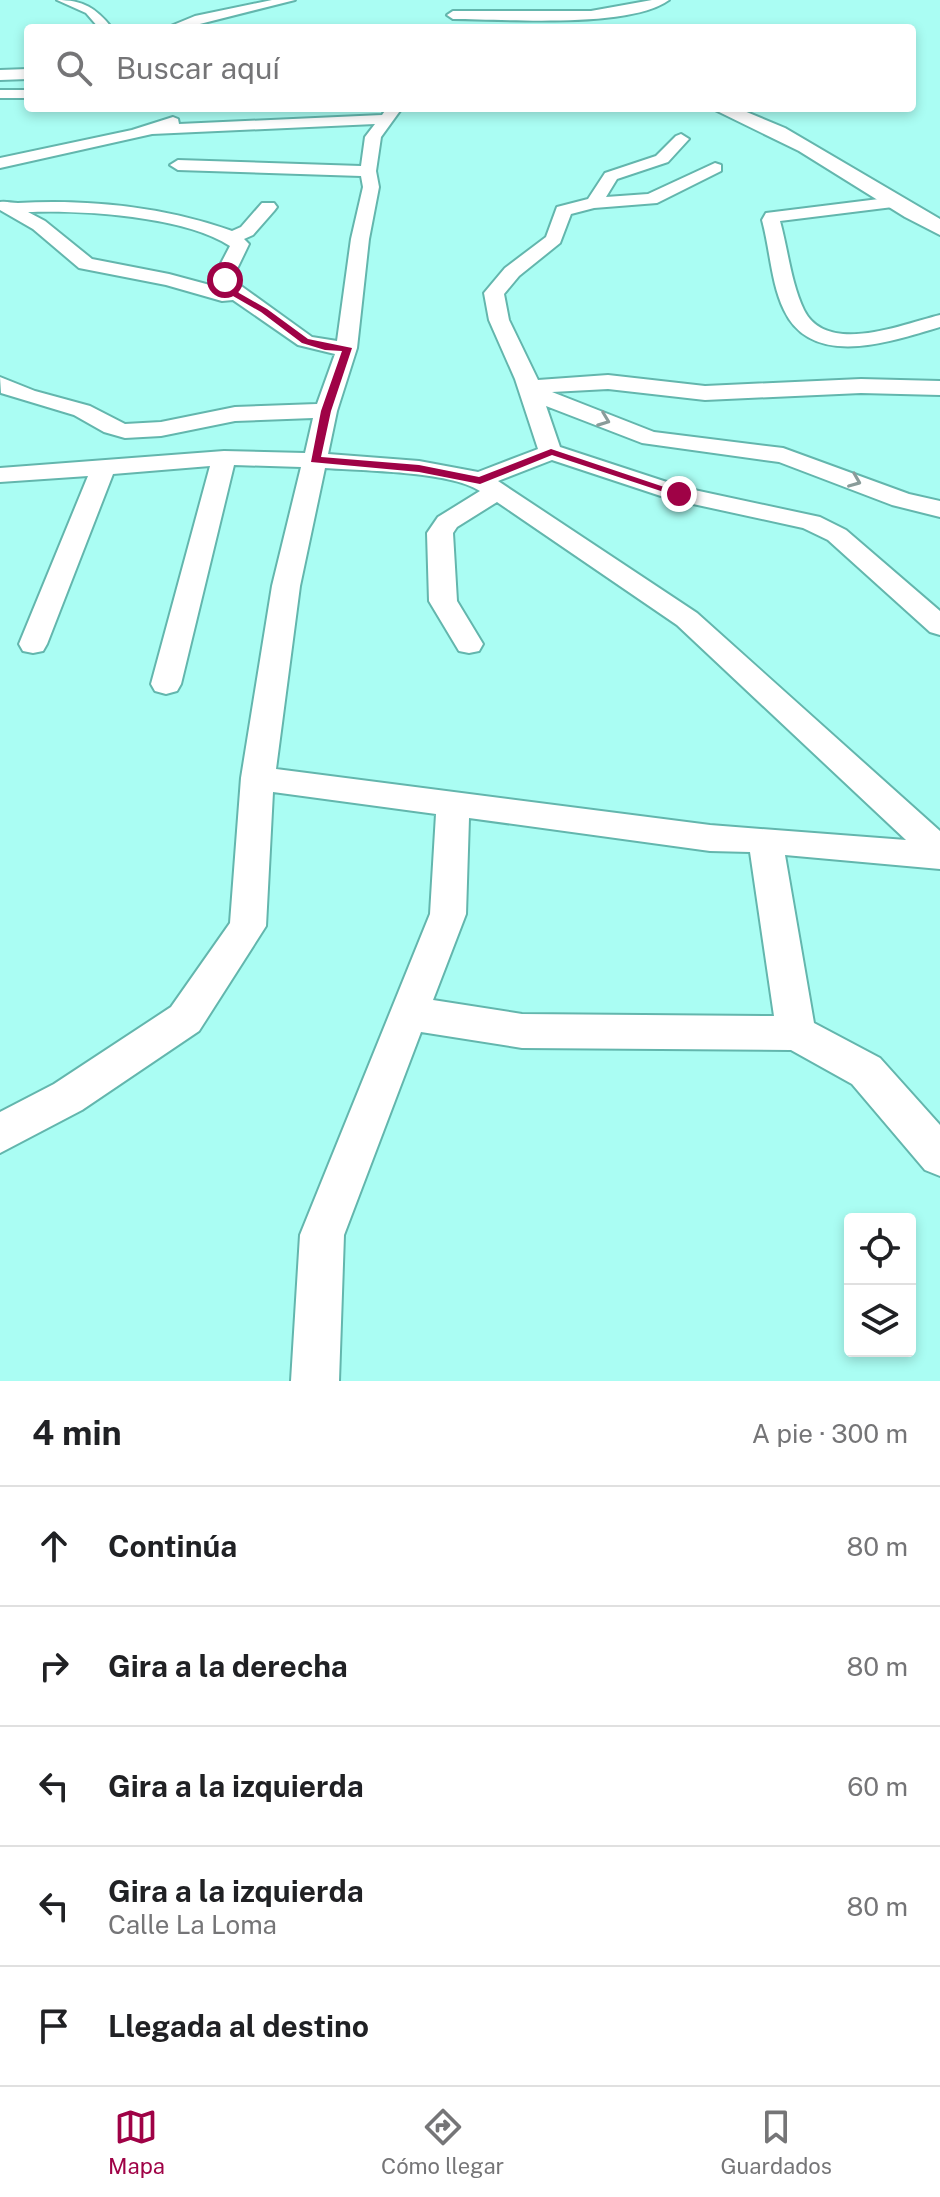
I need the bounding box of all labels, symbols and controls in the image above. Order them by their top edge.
search box [24,24,916,112]
icon: search [52,46,96,90]
text: Buscar aquí [116,50,280,86]
route start [207,262,243,298]
one-way arrow [596,410,610,427]
one-way arrow [847,471,861,488]
route end [661,476,697,512]
map controls [844,1213,916,1357]
button: locate [844,1213,916,1285]
button: layers [844,1285,916,1357]
text: 4 min [32,1413,122,1453]
text: A pie · 300 m [752,1418,908,1449]
icon: ahead [32,1524,76,1568]
text: Continúa [108,1528,237,1564]
text: 80 m [847,1531,908,1562]
icon: right [32,1644,76,1688]
text: Gira a la derecha [108,1648,348,1684]
text: 80 m [847,1651,908,1682]
icon: left [32,1764,76,1808]
text: Gira a la izquierda [108,1768,364,1804]
text: 60 m [847,1771,908,1802]
text: Gira a la izquierda [108,1873,364,1909]
icon: left [32,1884,76,1928]
text: 80 m [847,1891,908,1922]
text: Calle La Loma [108,1909,277,1940]
icon: arrive [32,2004,76,2048]
text: Llegada al destino [108,2008,369,2044]
tab: Mapa [108,2105,165,2179]
tab: Cómo llegar [381,2105,504,2179]
tab: Guardados [720,2105,832,2179]

